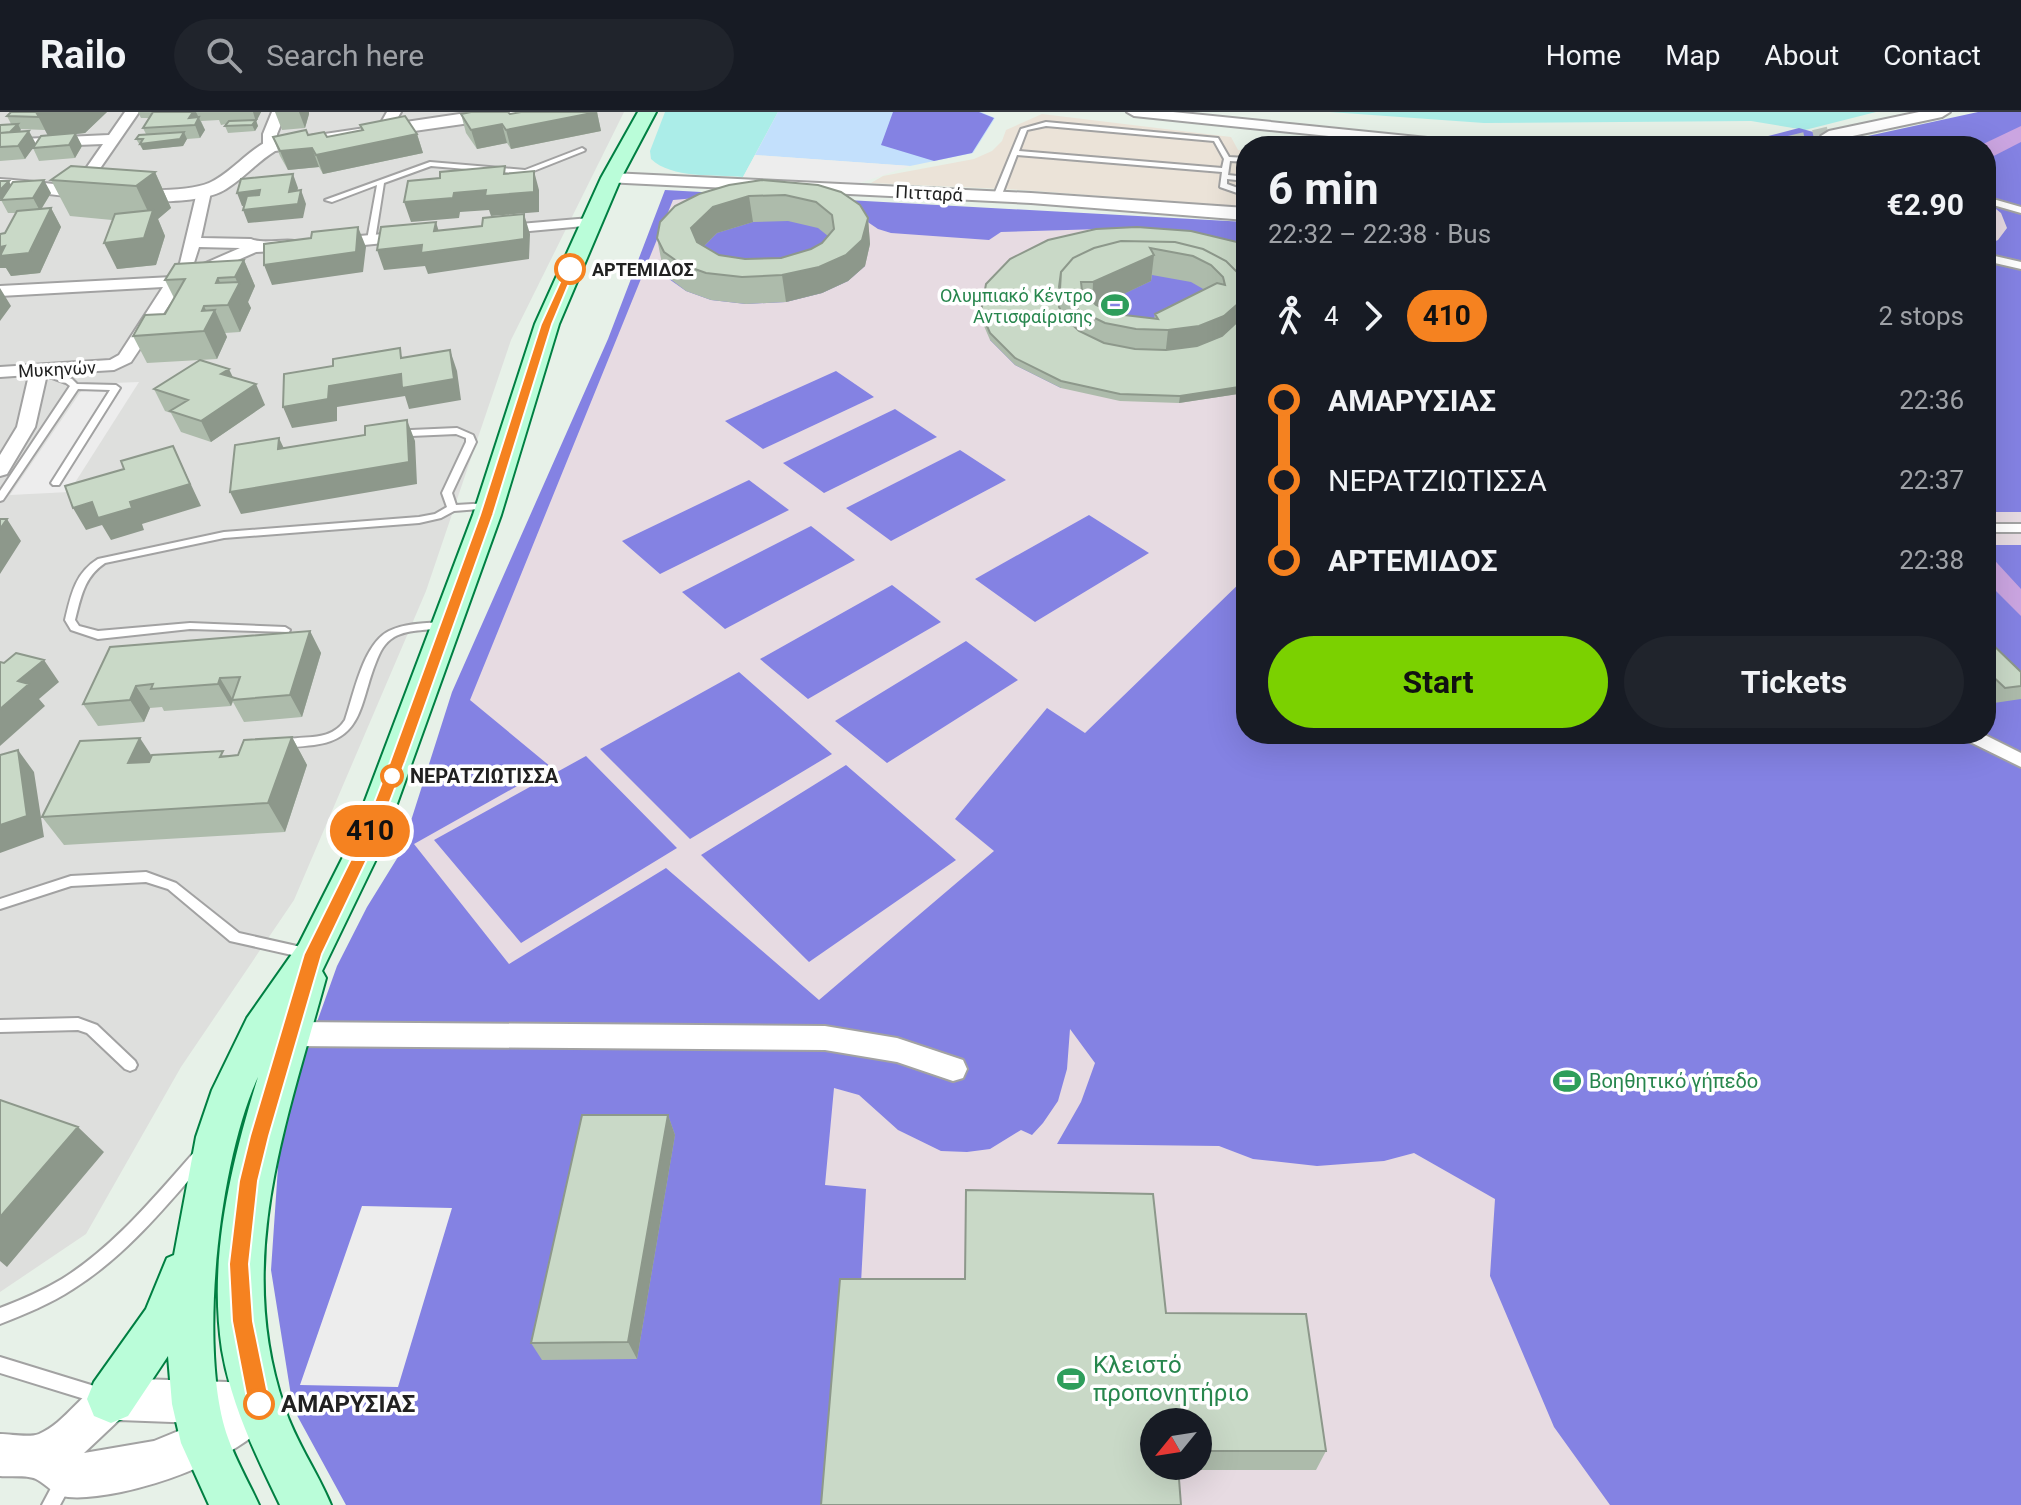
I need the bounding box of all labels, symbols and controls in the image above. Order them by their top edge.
search box [174,19,734,91]
text: Railo [40,33,126,77]
icon: search [202,33,246,77]
text: Search here [266,38,424,73]
text: Home [1546,39,1621,72]
text: Map [1665,39,1721,72]
text: About [1765,39,1839,72]
text: Contact [1883,39,1981,72]
text: 6 min [1268,163,1379,215]
street label: Πιτταρά [895,181,964,205]
text: €2.90 [1886,187,1964,222]
text: 22:32 – 22:38 · Bus [1268,219,1491,249]
marker: ΑΡΤΕΜΙΔΟΣ [555,254,585,284]
place label: ΑΡΤΕΜΙΔΟΣ [592,259,694,280]
place label: Ολυμπιακό Κέντρο Αντισφαίρισης [940,285,1093,327]
sports icon: Ολυμπιακό Κέντρο Αντισφαίρισης [1100,290,1130,320]
icon: walk [1268,294,1312,338]
icon: forward [1351,294,1395,338]
text: 410 [1423,299,1471,332]
text: 4 [1324,301,1339,331]
text: 2 stops [1878,301,1964,331]
street label: Μυκηνών [17,356,97,382]
text: ΑΜΑΡΥΣΙΑΣ [1328,383,1496,418]
text: 22:36 [1899,385,1964,415]
text: ΝΕΡΑΤΖΙΩΤΙΣΣΑ [1328,463,1547,498]
text: 22:37 [1899,465,1964,495]
text: ΑΡΤΕΜΙΔΟΣ [1328,543,1497,578]
text: 22:38 [1899,545,1964,575]
button: Start [1268,636,1608,728]
button: Tickets [1624,636,1964,728]
place label: ΝΕΡΑΤΖΙΩΤΙΣΣΑ [410,764,559,788]
marker: ΝΕΡΑΤΖΙΩΤΙΣΣΑ [381,765,403,787]
line badge: 410 [324,805,416,857]
text: 410 [346,814,394,847]
sports icon: Βοηθητικό γήπεδο [1552,1066,1582,1096]
place label: Βοηθητικό γήπεδο [1589,1069,1758,1093]
place label: Κλειστό προπονητήριο [1093,1351,1249,1407]
sports icon: Κλειστό προπονητήριο [1056,1364,1086,1394]
marker: ΑΜΑΡΥΣΙΑΣ [244,1389,274,1419]
place label: ΑΜΑΡΥΣΙΑΣ [281,1390,415,1418]
north arrow [1140,1408,1212,1480]
map controls [1140,1408,1212,1480]

